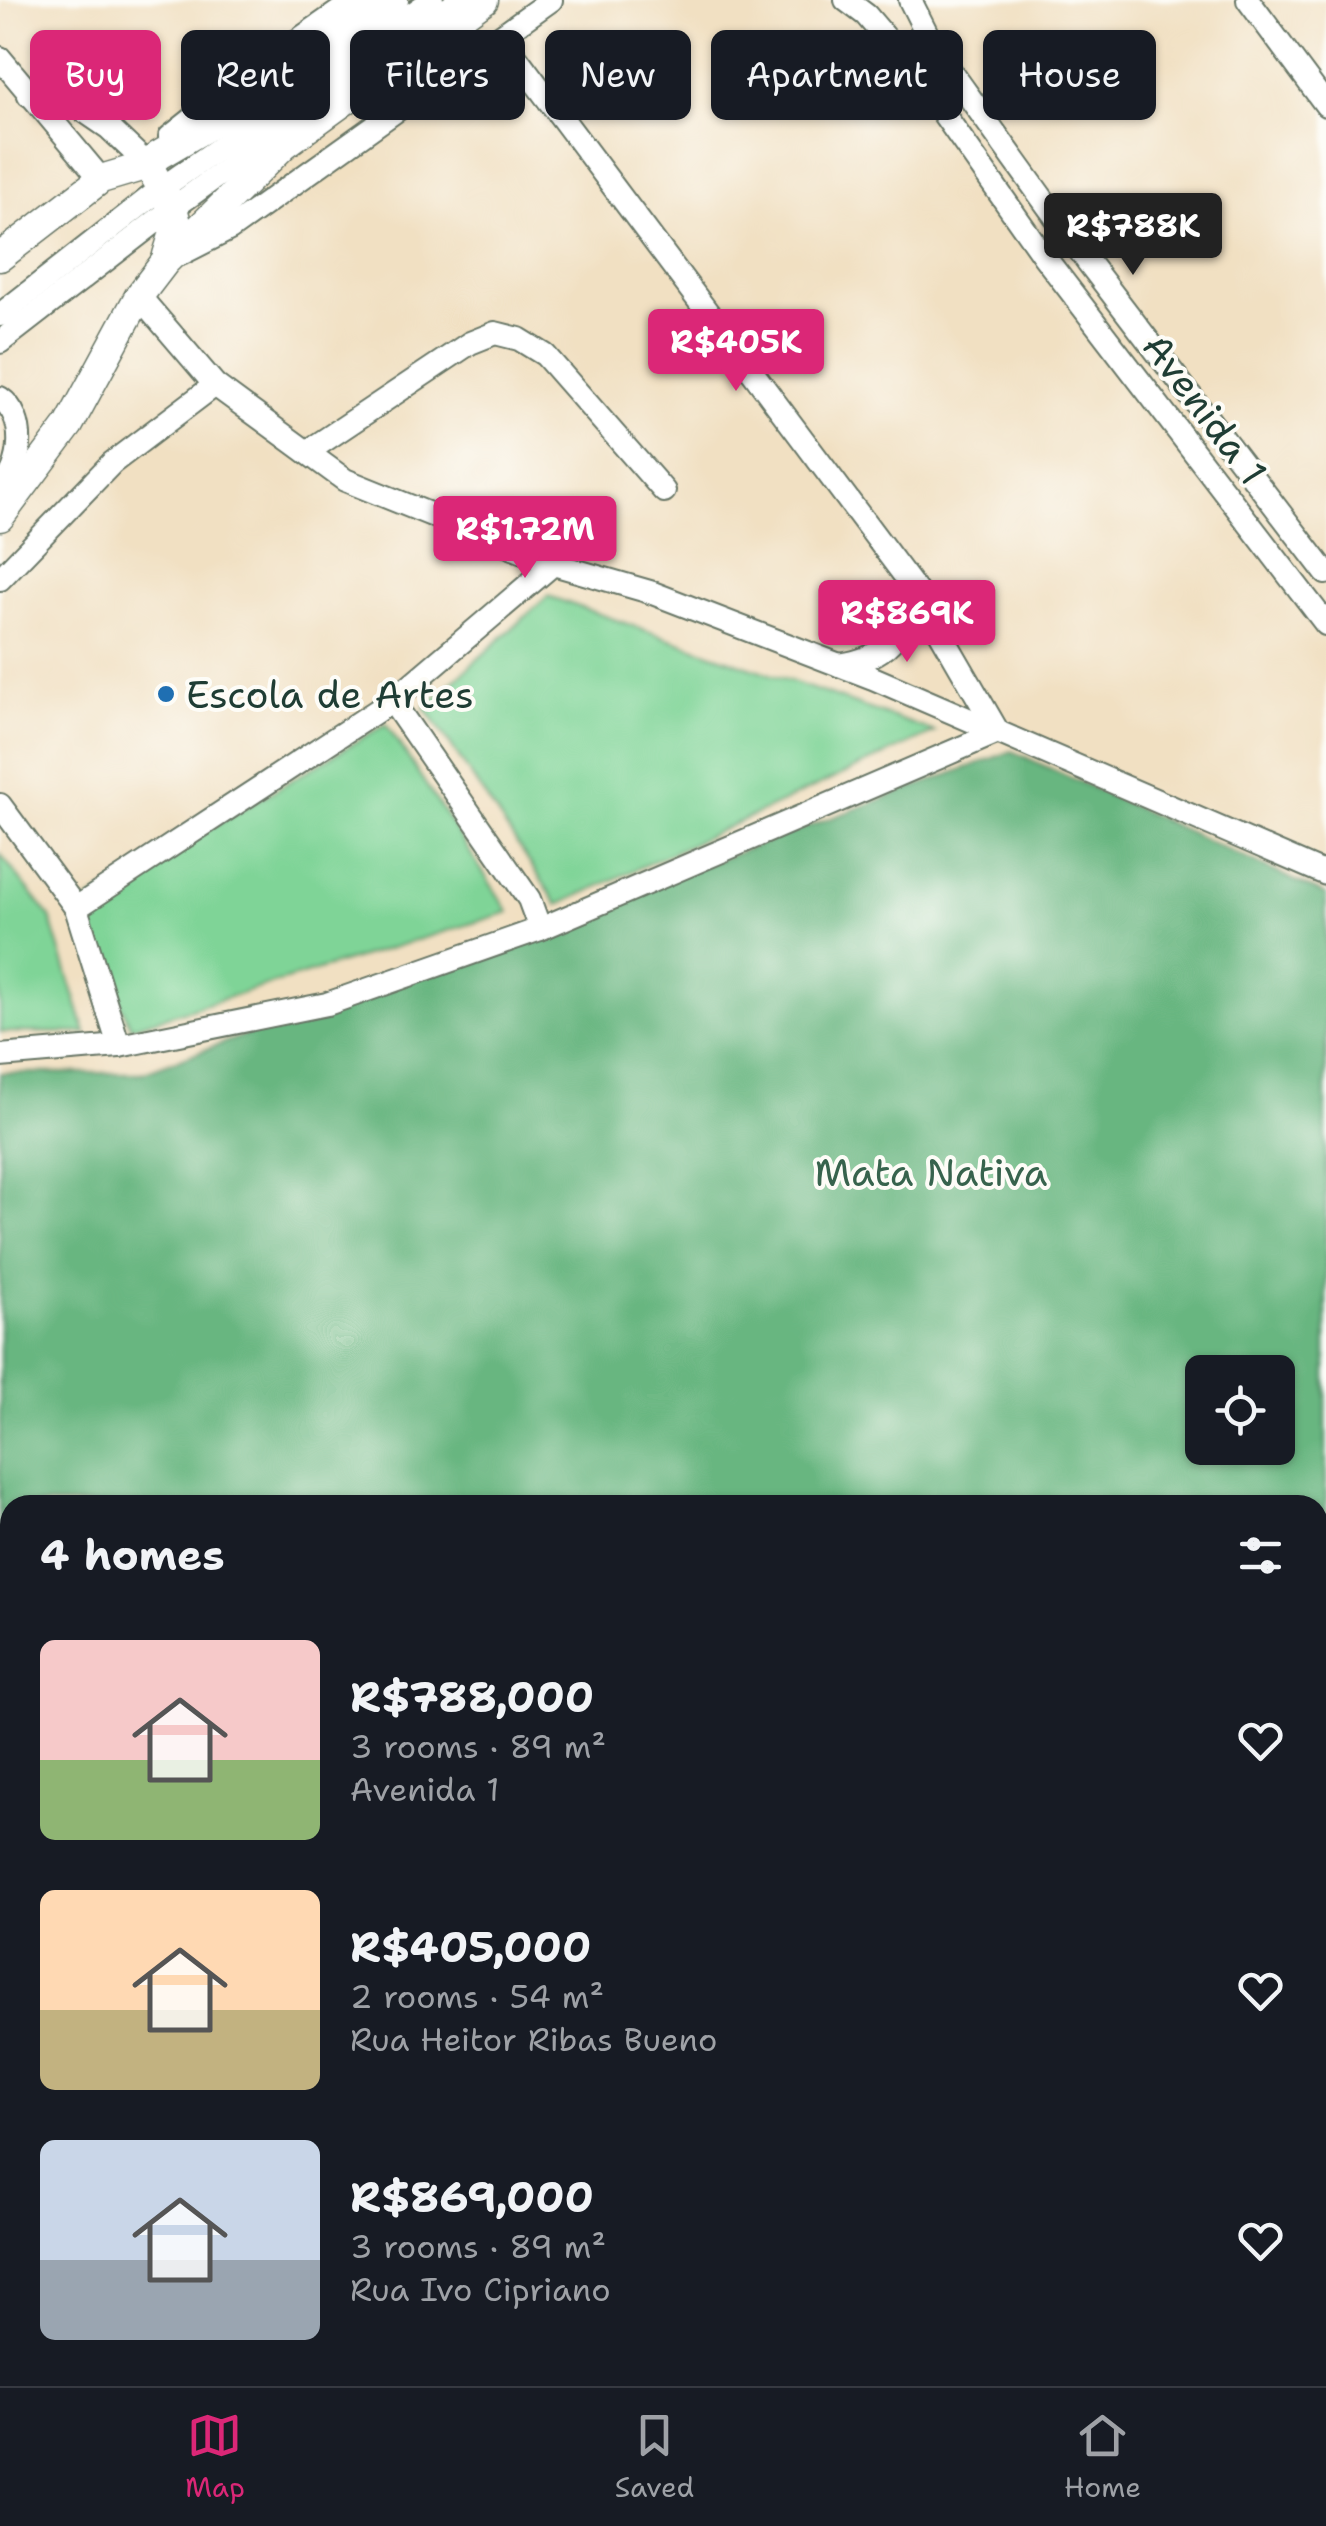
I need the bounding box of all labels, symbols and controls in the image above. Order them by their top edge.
chip: Buy [30,30,161,120]
chip: Rent [181,30,330,120]
chip: Filters [350,30,525,120]
chip: New [545,30,691,120]
chip: Apartment [711,30,963,120]
chip: House [983,30,1156,120]
pin: R$788K [1052,193,1214,278]
text: R$788K [1066,204,1200,247]
pin: R$405K [655,309,817,394]
text: R$405K [670,320,802,363]
street label: Avenida 1 [1131,323,1279,495]
pin: R$1.72M [433,496,617,581]
text: R$1.72M [455,507,595,550]
pin: R$869K [826,580,988,665]
text: R$869K [840,591,974,634]
place label: Escola de Artes [186,669,474,720]
marker: Escola de Artes [155,683,177,705]
park label: Mata Nativa [815,1147,1048,1198]
map controls [1185,1355,1295,1465]
button: locate [1185,1355,1295,1465]
text: 4 homes [40,1527,225,1583]
icon: filters [1233,1528,1288,1583]
text: R$788,000 [350,1669,594,1725]
icon: home [120,1680,240,1800]
icon: heart [1233,1713,1288,1768]
text: 3 rooms · 89 m² [350,1725,606,1768]
text: Avenida 1 [350,1768,500,1811]
text: R$405,000 [350,1919,591,1975]
icon: home [120,1930,240,2050]
icon: heart [1233,1963,1288,2018]
text: 2 rooms · 54 m² [350,1975,604,2018]
text: Rua Heitor Ribas Bueno [350,2018,717,2061]
text: R$869,000 [350,2169,594,2225]
icon: home [120,2180,240,2300]
icon: heart [1233,2213,1288,2268]
text: 3 rooms · 89 m² [350,2225,606,2268]
text: Rua Ivo Cipriano [350,2268,611,2311]
tab: Map [185,2408,245,2506]
tab: Saved [615,2408,694,2506]
tab: Home [1064,2408,1141,2506]

